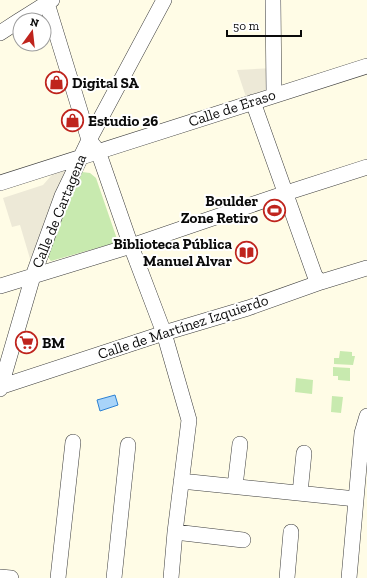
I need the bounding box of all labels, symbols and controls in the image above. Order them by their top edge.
north arrow [12,12,52,52]
scale bar [227,12,301,38]
text: N [29,15,41,30]
text: 50 m [233,19,260,33]
shop icon: Digital SA [44,70,70,96]
place label: Digital SA [72,74,140,92]
street label: Calle de Eraso [186,85,278,131]
shop icon: Estudio 26 [59,108,85,134]
place label: Estudio 26 [88,112,158,130]
street label: Calle de Cartagena [28,151,90,271]
place label: Boulder Zone Retiro [181,192,258,227]
sports icon: Boulder Zone Retiro [261,197,287,223]
place label: Biblioteca Pública Manuel Alvar [113,235,232,270]
library icon: Biblioteca Pública Manuel Alvar [234,240,260,266]
street label: Calle de Martínez Izquierdo [96,291,271,363]
supermarket icon: BM [13,330,39,356]
place label: BM [42,334,65,352]

